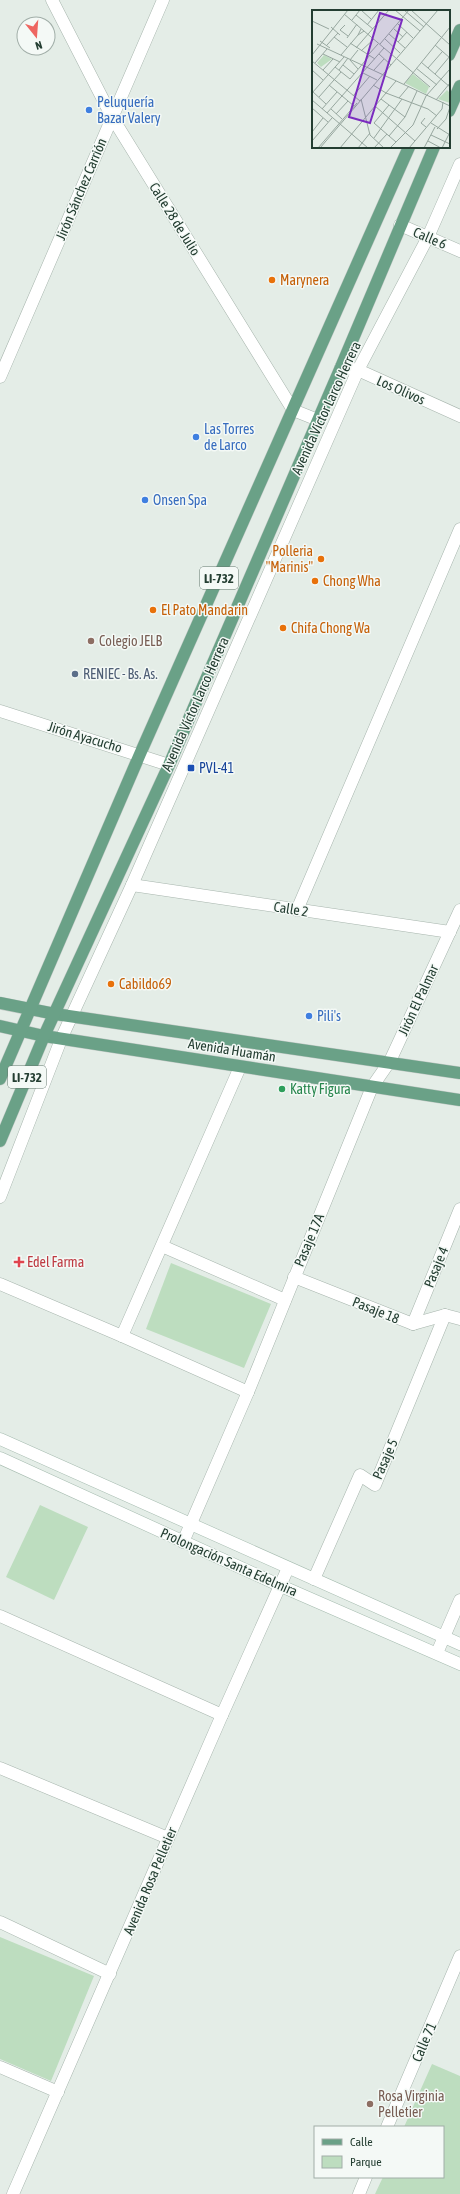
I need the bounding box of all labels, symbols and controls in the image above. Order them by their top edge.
inset map [312,10,450,148]
north arrow [16,16,56,56]
text: N [34,39,44,52]
place label: Peluquería Bazar Valery [97,94,161,126]
marker: Peluquería Bazar Valery [84,105,94,115]
street label: Jirón Sánchez Carrión [52,136,110,242]
street label: Calle 28 de Julio [146,180,204,258]
street label: Calle 6 [411,224,450,252]
place label: Marynera [280,272,329,288]
marker: Marynera [267,275,277,285]
street label: Avenida Víctor Larco Herrera [288,339,364,477]
street label: Los Olivos [374,372,428,408]
place label: Las Torres de Larco [204,421,254,453]
marker: Las Torres de Larco [191,432,201,442]
place label: Onsen Spa [153,492,207,508]
marker: Onsen Spa [140,495,150,505]
place label: Polleria "Marinis" [266,543,313,575]
marker: Polleria "Marinis" [316,554,326,564]
road number: LI-732 [200,567,238,589]
place label: Chong Wha [323,573,381,589]
marker: Chong Wha [310,576,320,586]
place label: El Pato Mandarin [161,602,248,618]
marker: El Pato Mandarin [148,605,158,615]
place label: Chifa Chong Wa [291,620,370,636]
marker: Chifa Chong Wa [278,623,288,633]
place label: Colegio JELB [99,633,162,649]
street label: Avenida Víctor Larco Herrera [158,635,232,773]
marker: Colegio JELB [86,636,96,646]
place label: RENIEC - Bs. As. [83,666,158,682]
marker: RENIEC - Bs. As. [70,669,80,679]
street label: Jirón Ayacucho [46,718,124,756]
place label: PVL-41 [199,760,234,776]
marker: PVL-41 [186,763,196,773]
street label: Calle 2 [272,898,310,920]
street label: Jirón El Palmar [395,961,442,1038]
place label: Cabildo69 [119,976,172,992]
marker: Cabildo69 [106,979,116,989]
place label: Pili's [317,1008,341,1024]
marker: Pili's [304,1011,314,1021]
street label: Avenida Huamán [187,1035,277,1065]
road number: LI-732 [8,1066,46,1088]
place label: Katty Figura [290,1081,351,1097]
marker: Katty Figura [277,1084,287,1094]
street label: Pasaje 17A [291,1211,327,1269]
street label: Pasaje 4 [421,1244,452,1290]
place label: Edel Farma [27,1254,84,1270]
marker: Edel Farma [14,1257,24,1267]
street label: Pasaje 18 [350,1293,402,1327]
street label: Pasaje 5 [369,1436,401,1482]
street label: Prolongación Santa Edelmira [158,1525,300,1599]
street label: Avenida Rosa Pelletier [120,1824,180,1937]
street label: Calle 71 [409,2020,439,2064]
place label: Rosa Virginia Pelletier [378,2088,445,2120]
marker: Rosa Virginia Pelletier [365,2099,375,2109]
legend [314,2126,444,2178]
text: Calle [350,2135,373,2149]
text: Parque [350,2155,382,2169]

